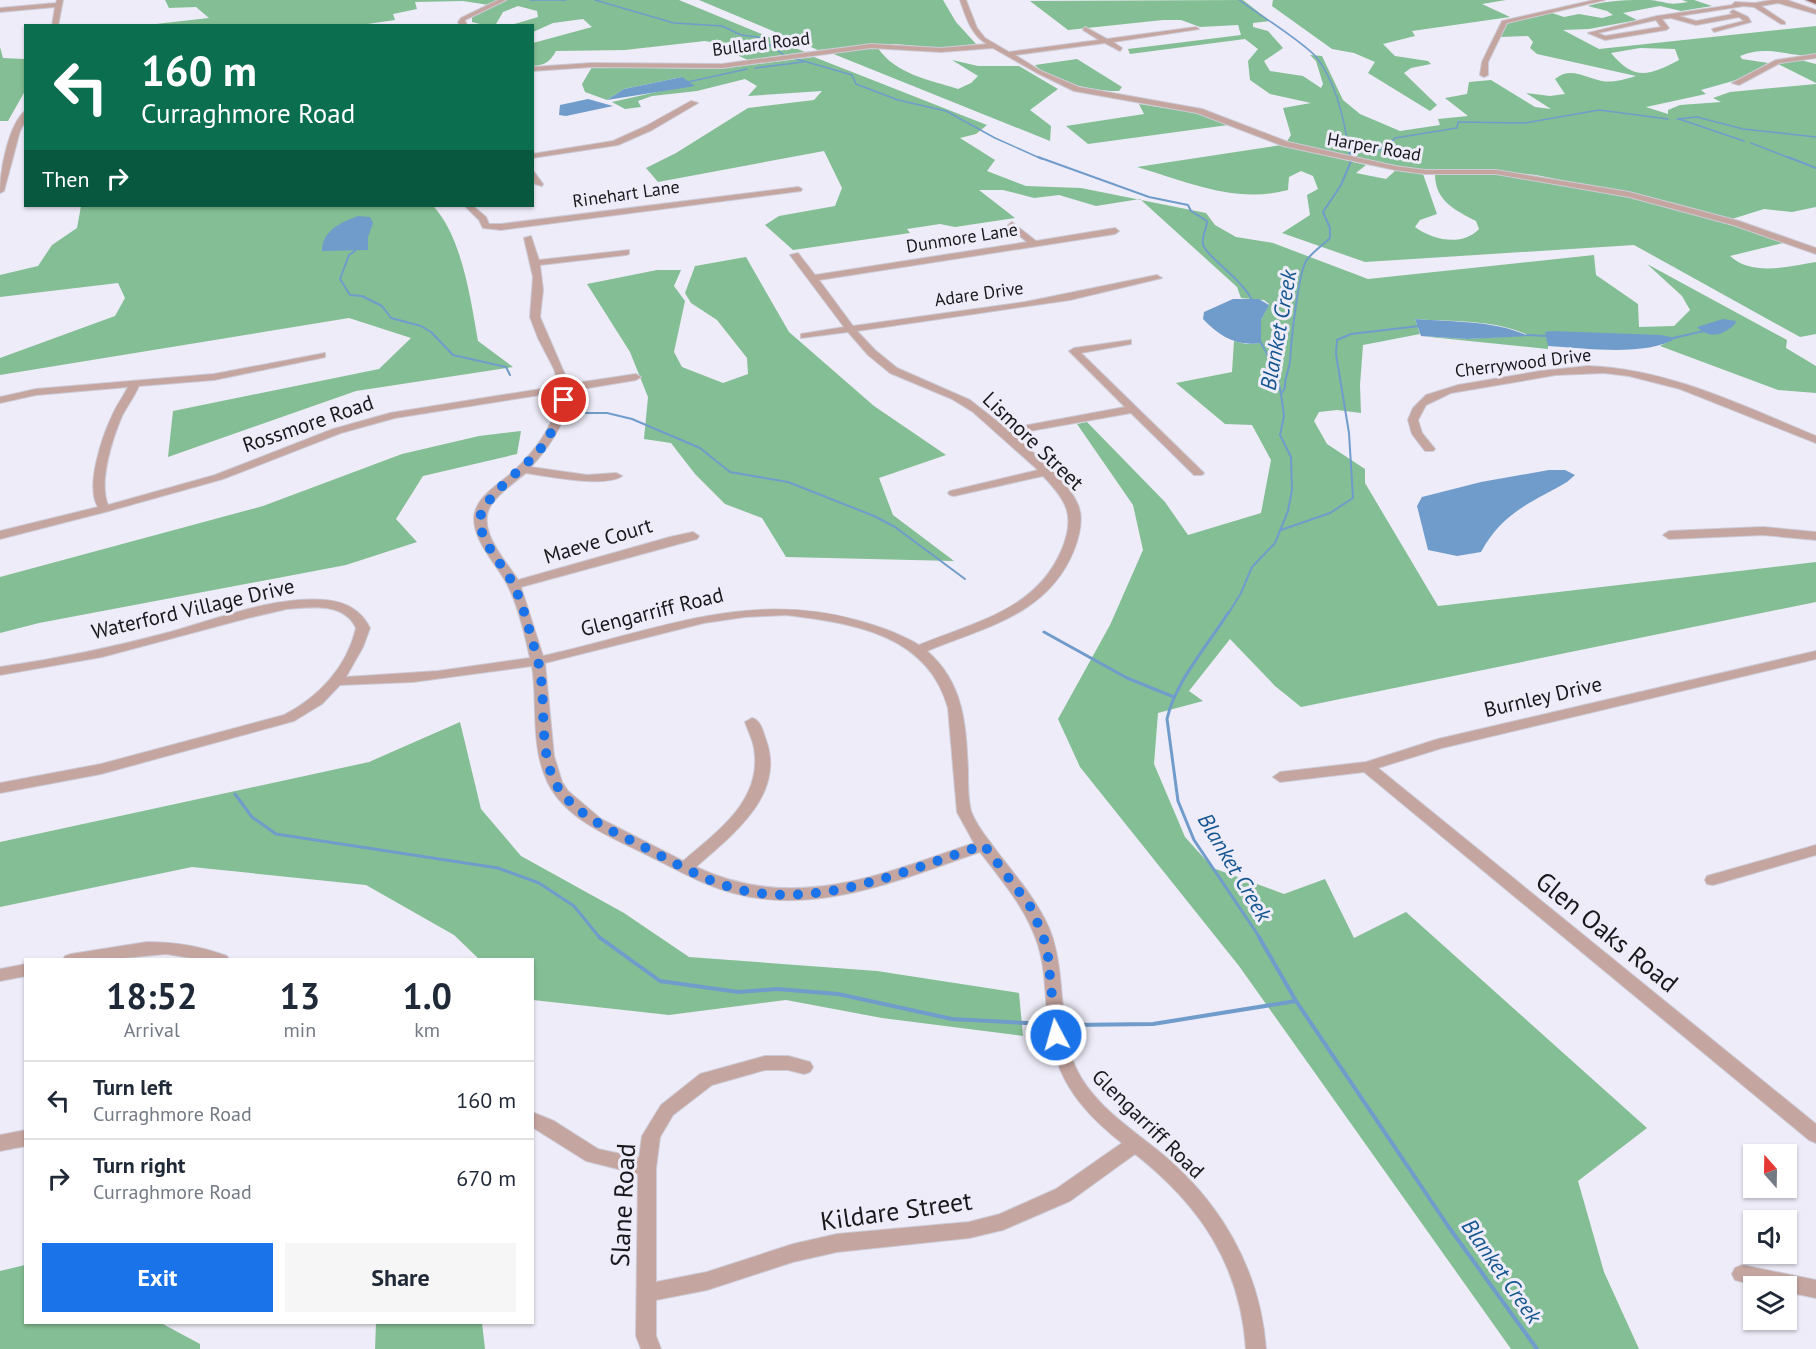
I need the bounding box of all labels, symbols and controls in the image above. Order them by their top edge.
street label: Bullard Road [711,26,811,61]
text: 160 m [141,43,257,98]
icon: left [42,48,120,126]
text: Curraghmore Road [141,96,355,130]
street label: Harper Road [1325,127,1423,166]
icon: right [101,162,134,195]
text: Then [42,165,89,193]
street label: Rinehart Lane [571,175,681,212]
street label: Dunmore Lane [905,217,1019,258]
water label: Blanket Creek [1254,267,1303,392]
street label: Adare Drive [933,276,1025,311]
street label: Cherrywood Drive [1453,343,1592,382]
pin [538,374,589,425]
icon: arrive [547,383,580,416]
street label: Lismore Street [977,386,1090,496]
street label: Rossmore Road [239,389,377,459]
street label: Maeve Court [540,511,655,570]
street label: Waterford Village Drive [89,572,297,645]
street label: Glengarriff Road [578,581,726,642]
street label: Burnley Drive [1481,670,1605,723]
water label: Blanket Creek [1192,808,1279,927]
street label: Glen Oaks Road [1529,864,1685,999]
text: 18:52 [106,972,197,1019]
text: 13 [279,972,320,1019]
text: 1.0 [402,972,452,1019]
position arrow [1024,1003,1088,1067]
text: Arrival [124,1017,180,1043]
text: min [284,1017,316,1043]
text: km [414,1017,440,1043]
street label: Glengarriff Road [1086,1063,1210,1184]
text: Turn left [93,1073,173,1101]
icon: left [42,1084,75,1117]
text: 160 m [456,1086,516,1114]
text: Curraghmore Road [93,1101,252,1127]
street label: Slane Road [603,1142,642,1268]
north arrow [1743,1144,1797,1198]
map controls [1743,1144,1797,1330]
text: Turn right [93,1151,185,1179]
icon: right [42,1162,75,1195]
text: 670 m [456,1164,516,1192]
text: Curraghmore Road [93,1179,252,1205]
street label: Kildare Street [818,1184,974,1237]
button: sound [1743,1210,1797,1264]
water label: Blanket Creek [1456,1213,1549,1330]
button: Exit [42,1243,273,1312]
button: Share [285,1243,516,1312]
button: layers [1743,1276,1797,1330]

